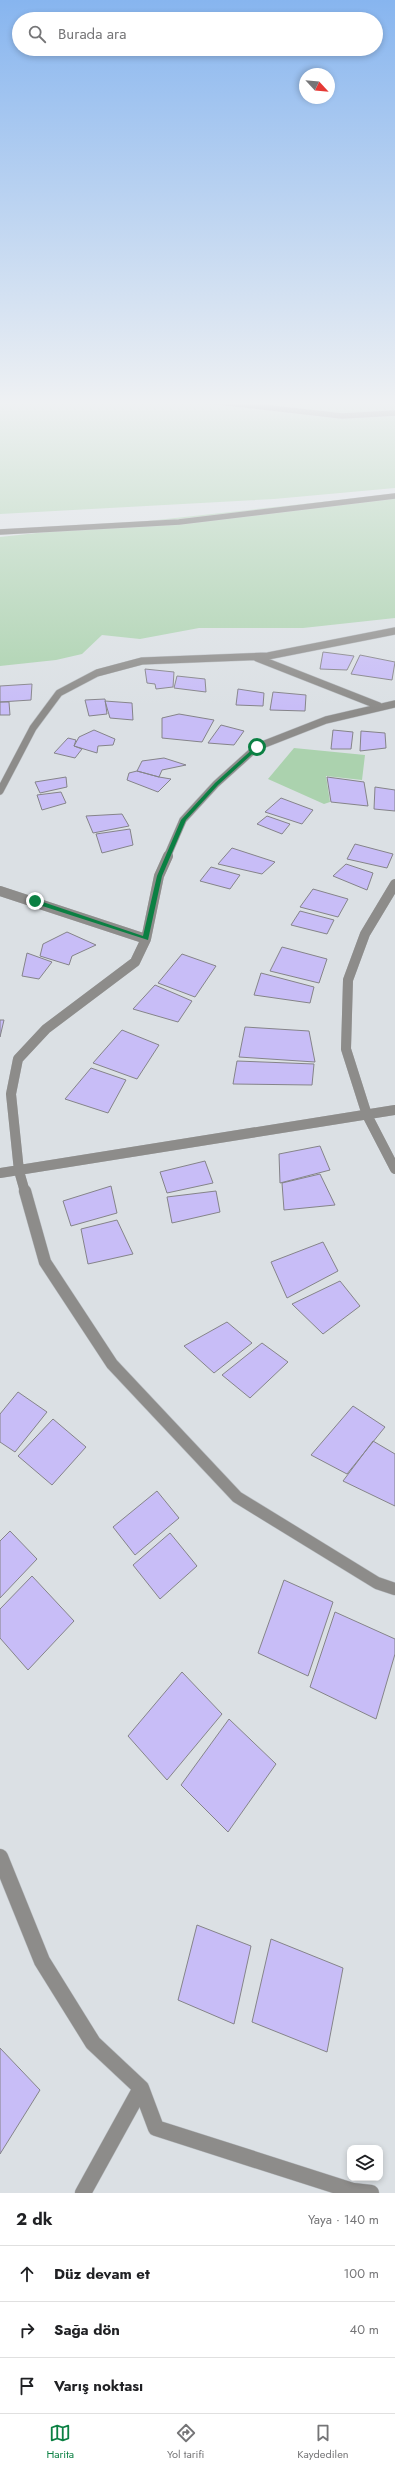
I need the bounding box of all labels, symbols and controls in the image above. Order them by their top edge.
search box [12,12,383,56]
icon: search [26,23,48,45]
text: Burada ara [58,23,126,45]
north arrow [299,68,335,104]
route start [248,738,266,756]
route end [26,892,44,910]
map controls [347,2145,383,2181]
button: layers [347,2145,383,2181]
text: 2 dk [16,2207,53,2231]
text: Yaya · 140 m [308,2210,379,2229]
icon: ahead [16,2263,38,2285]
text: Düz devam et [54,2263,150,2285]
text: 100 m [344,2264,379,2283]
icon: right [16,2319,38,2341]
text: Sağa dön [54,2319,120,2341]
text: 40 m [350,2320,379,2339]
icon: arrive [16,2375,38,2397]
text: Varış noktası [54,2375,143,2397]
tab: Harita [46,2422,74,2462]
tab: Yol tarifi [167,2422,204,2462]
tab: Kaydedilen [297,2422,349,2462]

